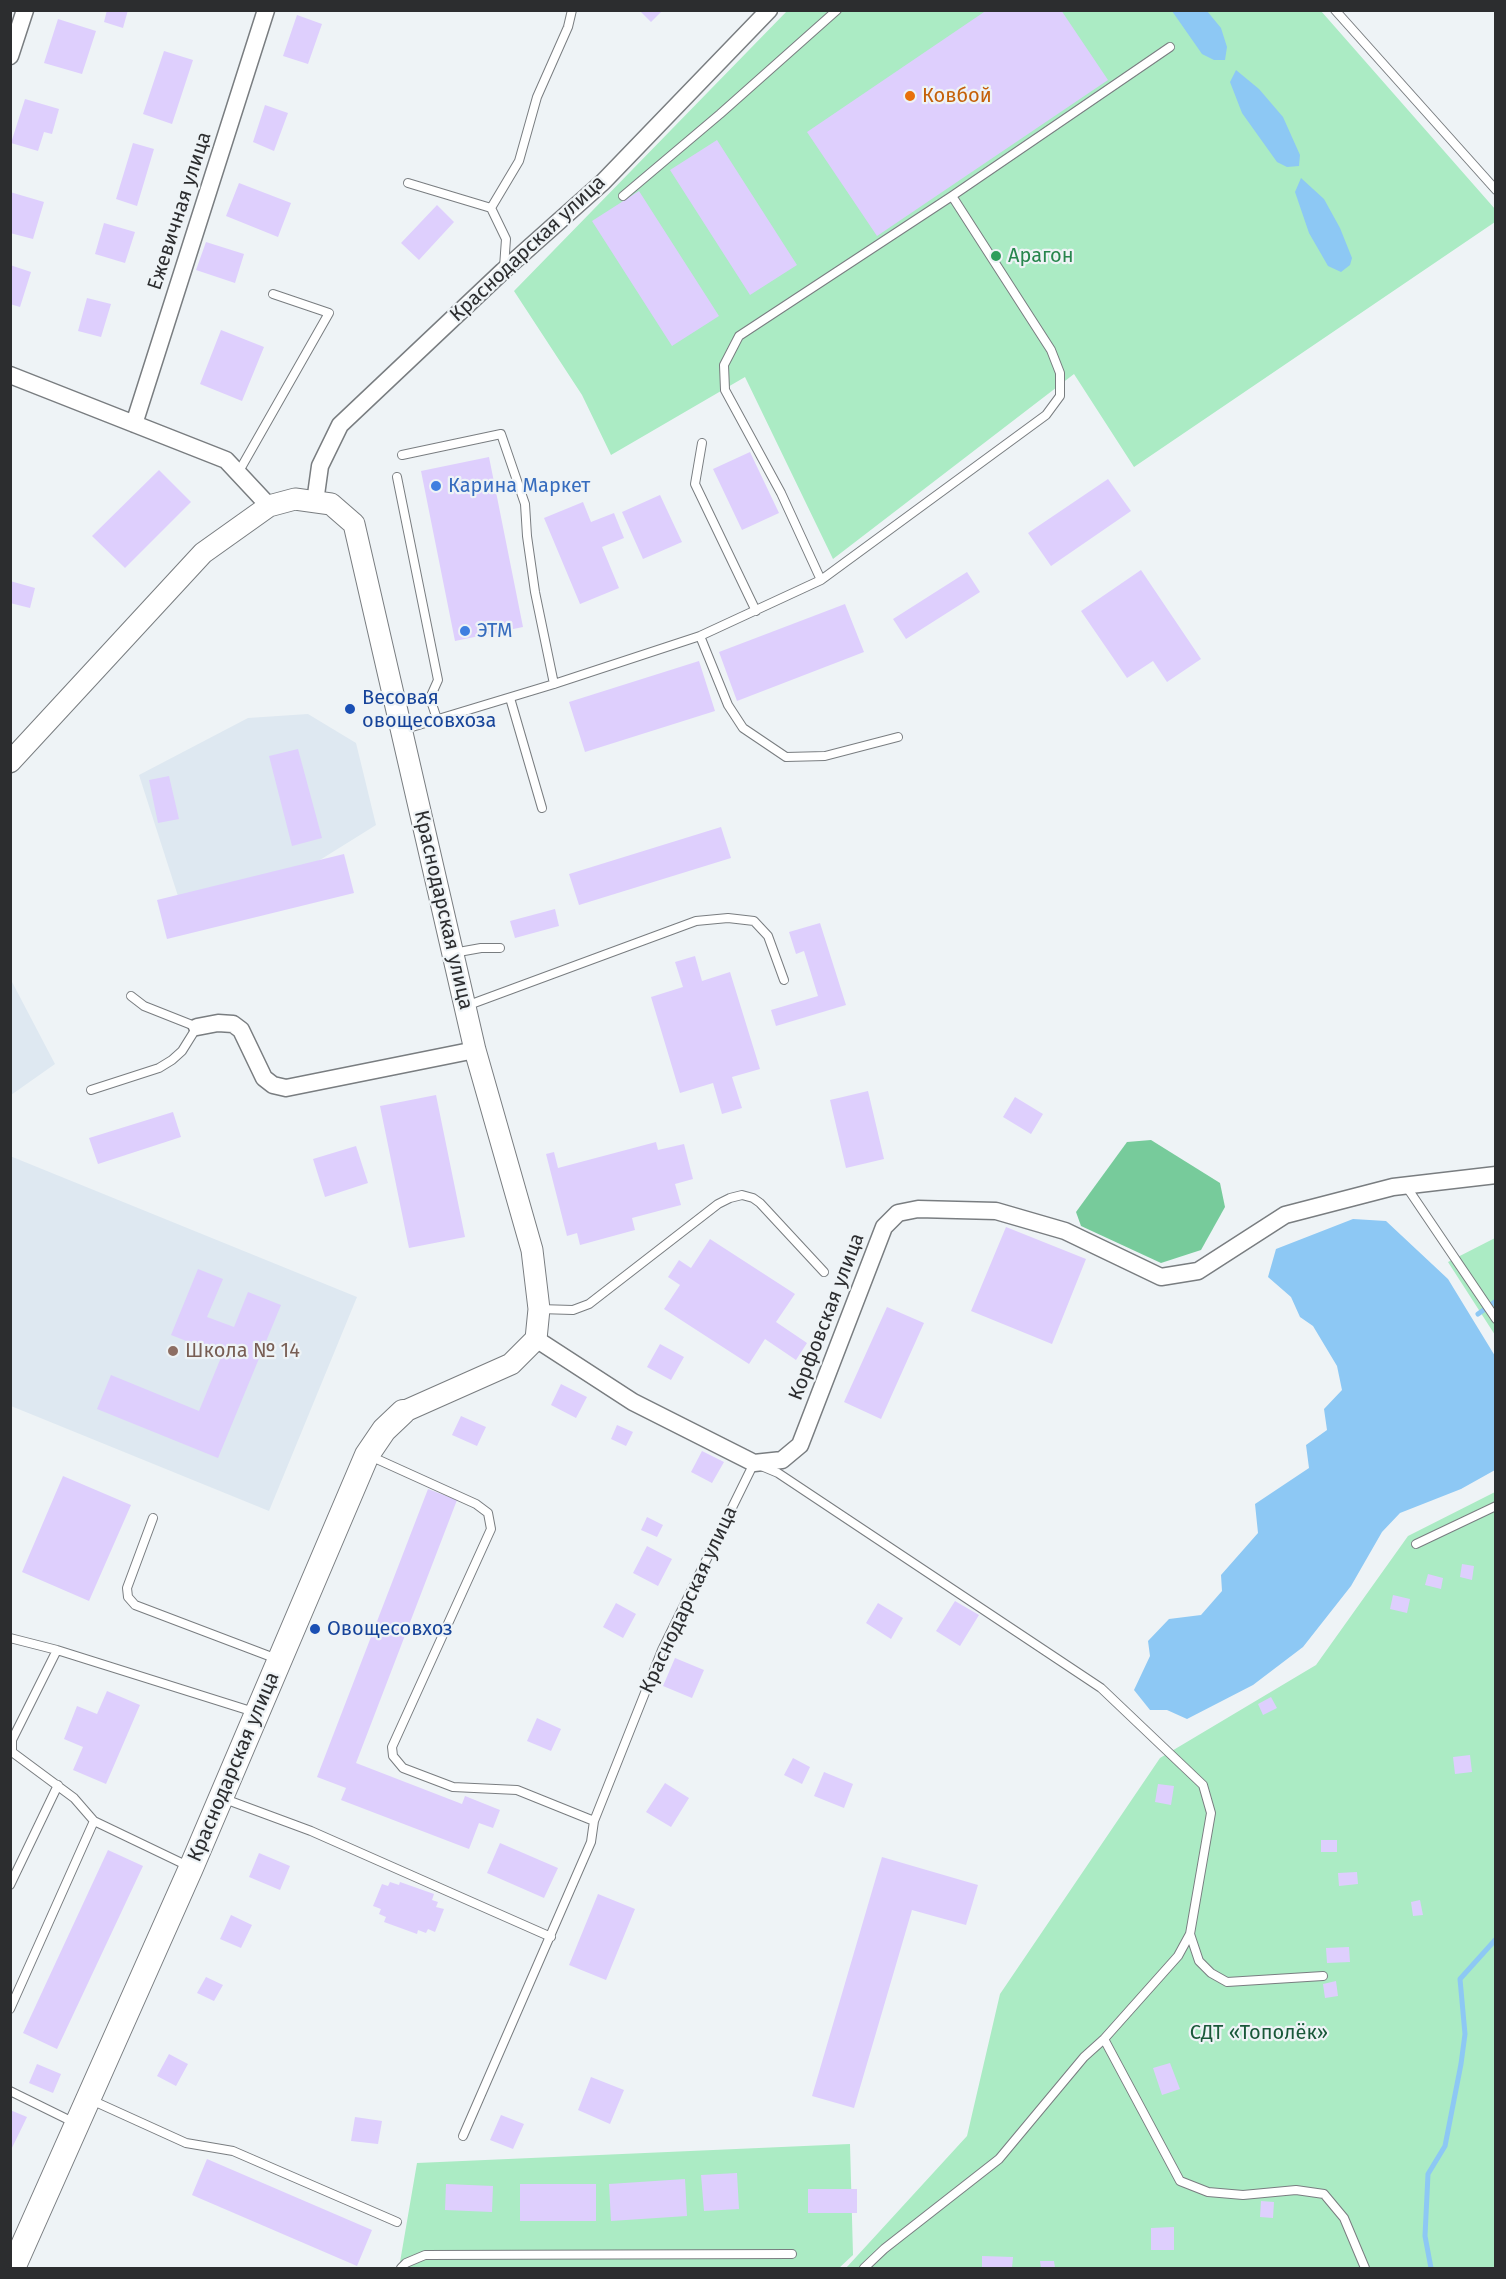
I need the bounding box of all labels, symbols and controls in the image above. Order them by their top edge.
place label: Ковбой [922,84,992,108]
marker: Ковбой [903,89,917,103]
street label: Ежевичная улица [143,129,217,293]
street label: Краснодарская улица [445,171,611,327]
place label: Арагон [1008,244,1074,268]
marker: Арагон [989,249,1003,263]
place label: Карина Маркет [448,474,590,498]
marker: Карина Маркет [429,479,443,493]
place label: ЭТМ [477,619,513,643]
marker: ЭТМ [458,624,472,638]
place label: Весовая овощесовхоза [362,686,496,733]
marker: Весовая овощесовхоза [343,702,357,716]
street label: Краснодарская улица [408,808,478,1012]
street label: Корфовская улица [784,1230,870,1404]
place label: Школа № 14 [185,1339,300,1363]
marker: Школа № 14 [166,1344,180,1358]
street label: Краснодарская улица [635,1503,743,1697]
place label: Овощесовхоз [327,1617,453,1641]
marker: Овощесовхоз [308,1622,322,1636]
street label: Краснодарская улица [183,1669,285,1865]
park label: СДТ «Тополёк» [1190,2021,1328,2045]

